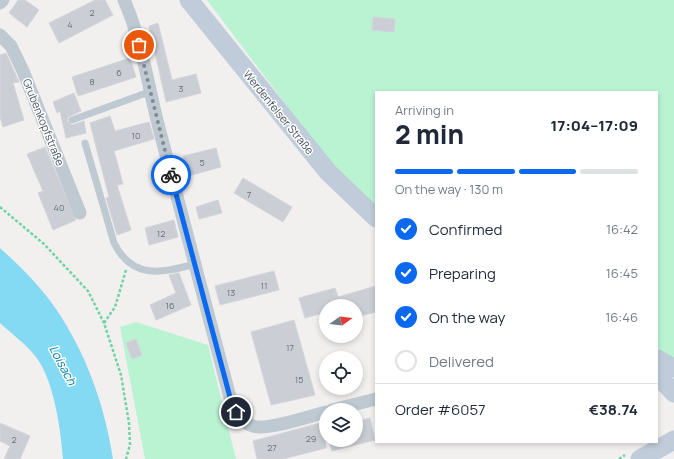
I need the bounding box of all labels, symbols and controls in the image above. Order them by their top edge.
house number: 2 [89,6,95,19]
house number: 4 [67,18,73,31]
pin [122,28,156,62]
icon: bag [128,34,150,56]
house number: 6 [116,66,122,79]
street label: Werdenfelser Straße [240,67,318,158]
house number: 8 [89,75,95,88]
street label: Grubenkopfstraße [20,76,69,168]
house number: 3 [179,82,184,95]
text: Arriving in [395,101,454,119]
text: 17:04–17:09 [550,115,638,136]
text: 2 min [395,116,464,152]
house number: 10 [132,129,141,142]
courier [151,155,191,195]
house number: 5 [199,156,205,169]
icon: bike [160,164,182,186]
text: On the way · 130 m [395,180,503,198]
house number: 7 [247,188,252,201]
house number: 40 [54,201,64,214]
icon: check [395,218,417,240]
text: Confirmed [429,219,502,240]
text: 16:42 [606,220,638,238]
house number: 12 [157,227,165,240]
icon: check [395,262,417,284]
text: Preparing [429,263,496,284]
text: 16:45 [606,264,638,282]
house number: 11 [260,279,268,292]
house number: 13 [227,286,235,299]
house number: 16 [165,299,175,312]
north arrow [319,299,363,343]
map controls [319,299,363,447]
icon: check [395,306,417,328]
text: On the way [429,307,505,328]
text: 16:46 [605,308,638,326]
house number: 17 [286,341,294,354]
water label: Loisach [45,342,81,389]
button: locate [319,351,363,395]
text: Delivered [429,351,494,372]
house number: 15 [295,373,303,386]
pin [219,395,253,429]
text: Order #6057 [395,399,486,420]
text: €38.74 [589,399,638,420]
icon: home [225,401,247,423]
button: layers [319,403,363,447]
house number: 29 [306,432,316,445]
house number: 2 [11,433,17,446]
house number: 27 [267,441,277,454]

